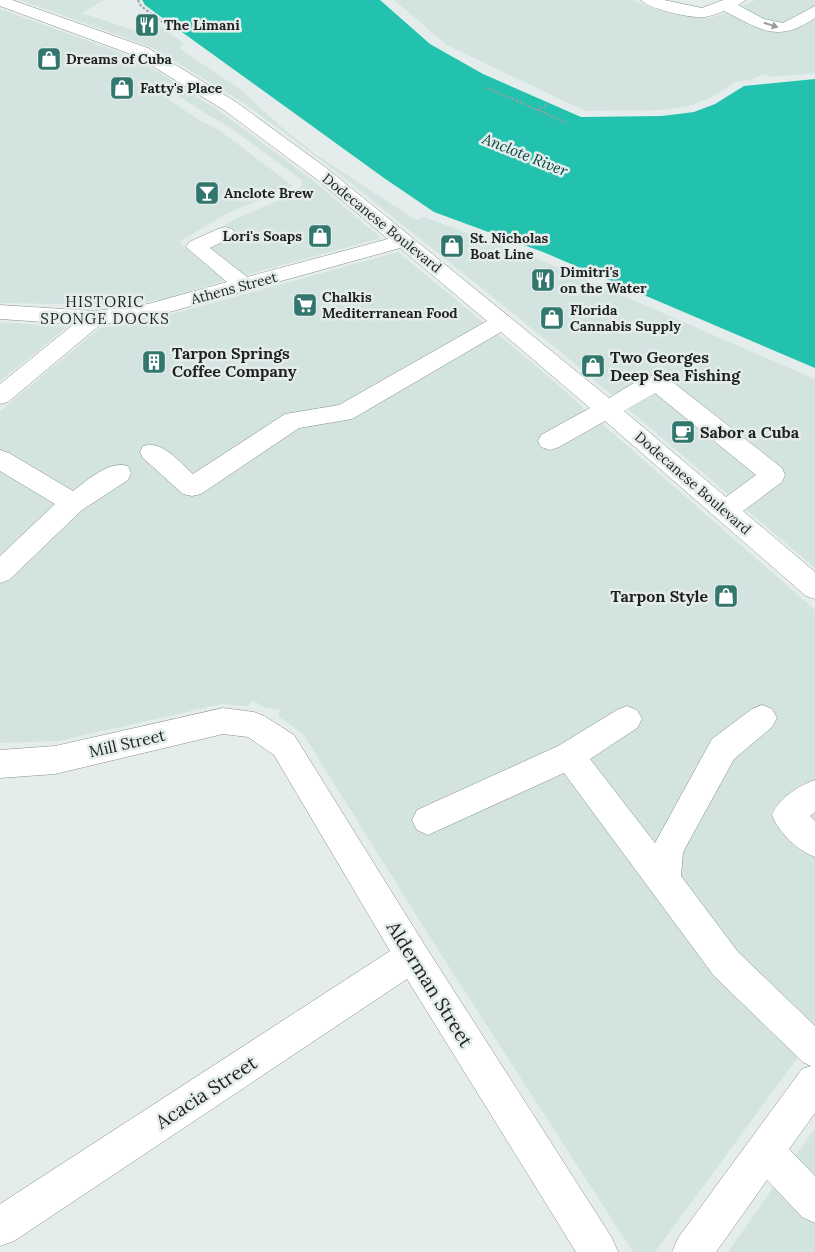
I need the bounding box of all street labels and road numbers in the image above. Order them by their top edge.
street label: Dodecanese Boulevard [319,169,445,277]
street label: Athens Street [188,268,280,308]
street label: Dodecanese Boulevard [631,428,755,538]
street label: Mill Street [87,724,168,761]
street label: Alderman Street [381,916,479,1052]
street label: Acacia Street [150,1050,262,1134]

